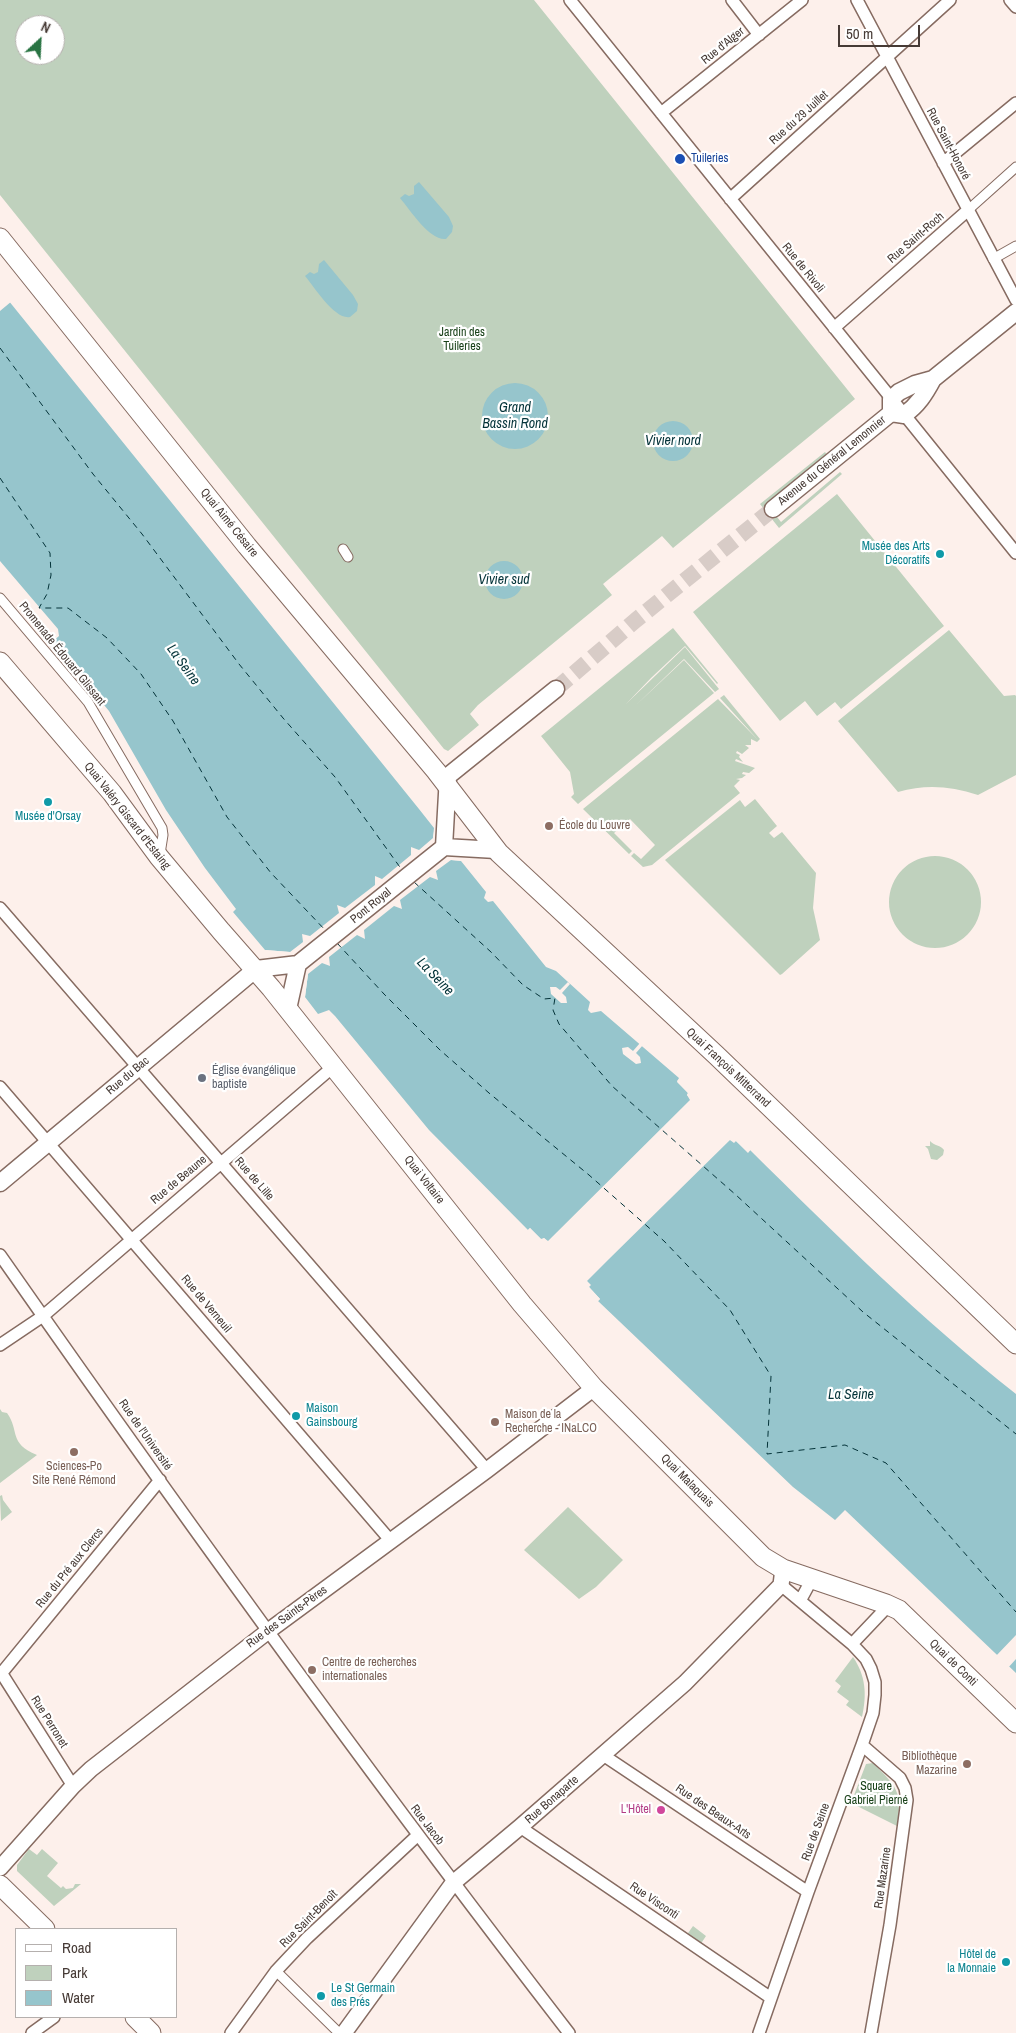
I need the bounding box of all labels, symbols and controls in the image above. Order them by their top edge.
north arrow [15,15,65,65]
scale bar [841,15,924,47]
text: N [38,17,53,37]
text: 50 m [846,23,873,44]
street label: Rue d'Alger [699,24,747,68]
street label: Rue du 29 Juillet [767,88,831,148]
street label: Rue Saint-Honoré [923,106,973,182]
marker: Tuileries [673,152,687,166]
place label: Tuileries [691,152,728,166]
street label: Rue Saint-Roch [885,210,947,266]
street label: Rue de Rivoli [779,240,827,296]
park label: Jardin des Tuileries [439,326,485,354]
water label: Grand Bassin Rond [482,400,548,432]
street label: Avenue du Général Lemonnier [775,413,889,509]
water label: Vivier nord [645,433,701,449]
street label: Quai Aimé Césaire [197,486,261,560]
place label: Musée des Arts Décoratifs [862,540,930,568]
marker: Musée des Arts Décoratifs [934,548,946,560]
water label: Vivier sud [478,572,530,588]
street label: Promenade Édouard Glissant [16,599,108,709]
water label: La Seine [163,641,203,689]
street label: Quai Valéry Giscard d'Estaing [81,760,173,872]
marker: Musée d'Orsay [42,796,54,808]
place label: Musée d'Orsay [15,810,81,824]
place label: École du Louvre [559,819,630,833]
marker: École du Louvre [543,820,555,832]
street label: Pont Royal [348,885,394,927]
water label: La Seine [413,955,457,999]
street label: Quai François Mitterrand [683,1025,773,1111]
street label: Rue du Bac [104,1054,152,1098]
place label: Église évangélique baptiste [212,1064,296,1092]
marker: Église évangélique baptiste [196,1072,208,1084]
street label: Rue de Beaune [148,1153,210,1207]
street label: Quai Voltaire [401,1153,447,1207]
street label: Rue de Lille [231,1154,277,1204]
street label: Rue de Verneuil [178,1272,234,1336]
water label: La Seine [828,1387,874,1403]
street label: Rue de l'Université [115,1397,175,1473]
place label: Maison Gainsbourg [306,1402,357,1430]
place label: Maison de la Recherche - INaLCO [505,1408,597,1436]
marker: Maison Gainsbourg [290,1410,302,1422]
marker: Maison de la Recherche - INaLCO [489,1416,501,1428]
marker: Sciences-Po Site René Rémond [68,1446,80,1458]
street label: Quai Malaquais [657,1451,717,1511]
place label: Sciences-Po Site René Rémond [32,1460,116,1488]
street label: Rue du Pré aux Clercs [33,1525,107,1611]
street label: Rue des Saints-Pères [244,1583,330,1651]
street label: Quai de Conti [926,1637,980,1689]
place label: Centre de recherches internationales [322,1656,417,1684]
marker: Centre de recherches internationales [306,1664,318,1676]
street label: Rue Perronet [27,1693,71,1751]
place label: Bibliothèque Mazarine [902,1750,957,1778]
marker: Bibliothèque Mazarine [961,1758,973,1770]
street label: Rue Bonaparte [522,1773,582,1827]
park label: Square Gabriel Pierné [844,1780,908,1808]
street label: Rue des Beaux-Arts [672,1781,754,1843]
street label: Rue de Seine [799,1801,833,1863]
street label: Rue Jacob [407,1802,447,1848]
place label: L'Hôtel [621,1803,651,1817]
marker: L'Hôtel [655,1804,667,1816]
street label: Rue Mazarine [872,1846,894,1910]
street label: Rue Visconti [627,1879,681,1923]
street label: Rue Saint-Benoît [277,1887,341,1951]
legend [15,1928,178,2018]
text: Road [62,1937,91,1958]
place label: Hôtel de la Monnaie [947,1948,996,1976]
marker: Hôtel de la Monnaie [1000,1956,1012,1968]
text: Park [62,1962,87,1983]
place label: Le St Germain des Prés [331,1982,395,2010]
text: Water [62,1987,94,2008]
marker: Le St Germain des Prés [315,1990,327,2002]

